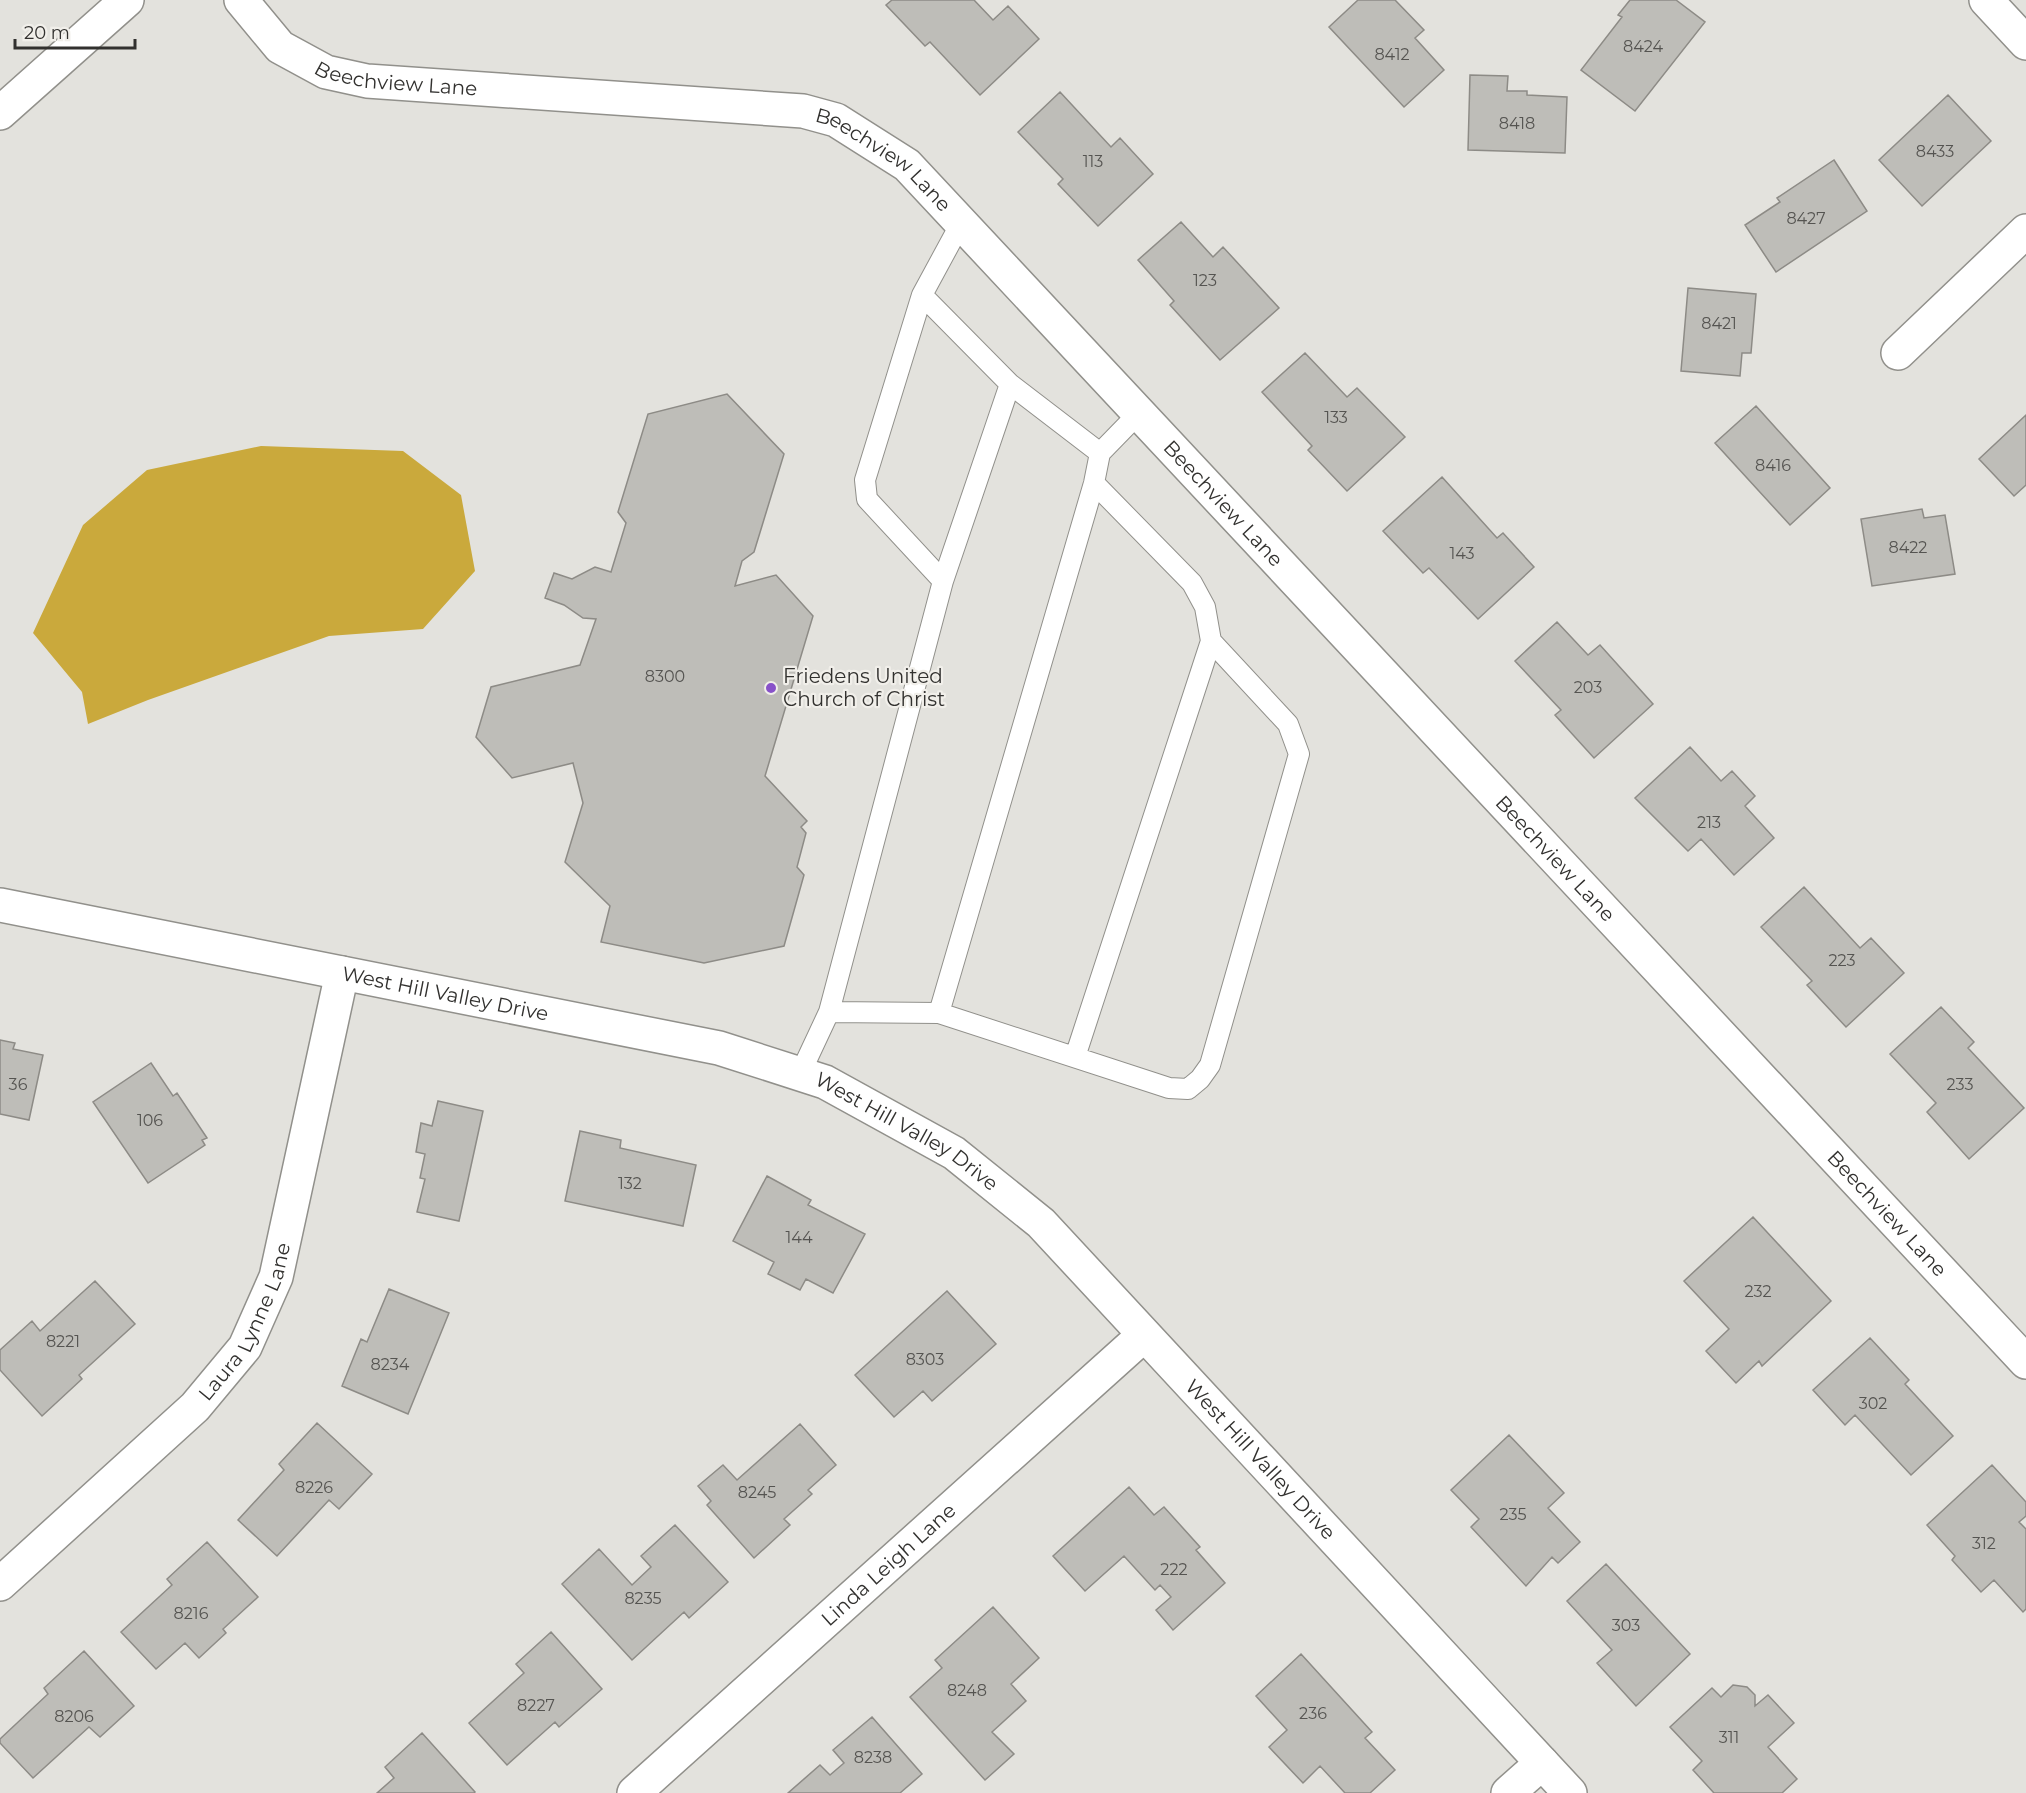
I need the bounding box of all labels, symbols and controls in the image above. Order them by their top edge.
scale bar [15,12,135,50]
text: 20 m [24,22,70,44]
house number: 8424 [1623,37,1663,56]
house number: 8412 [1374,45,1410,64]
street label: Beechview Lane [310,56,478,101]
street label: Beechview Lane [813,103,956,216]
house number: 8418 [1499,114,1535,133]
house number: 8433 [1916,142,1954,161]
house number: 113 [1083,152,1103,171]
house number: 8427 [1786,209,1826,228]
house number: 123 [1193,271,1217,290]
house number: 8421 [1701,314,1737,333]
house number: 133 [1324,408,1348,427]
street label: Beechview Lane [1159,435,1288,572]
house number: 8416 [1755,456,1791,475]
house number: 8422 [1889,538,1927,557]
house number: 143 [1449,544,1475,563]
place label: Friedens United Church of Christ [783,664,945,711]
house number: 8300 [645,667,685,686]
house number: 203 [1574,678,1602,697]
marker: Friedens United Church of Christ [764,681,778,695]
street label: Beechview Lane [1491,790,1620,927]
house number: 213 [1697,813,1721,832]
house number: 223 [1828,951,1856,970]
street label: West Hill Valley Drive [340,961,551,1026]
street label: West Hill Valley Drive [811,1067,1003,1196]
house number: 36 [9,1075,28,1094]
house number: 233 [1946,1075,1974,1094]
house number: 106 [137,1111,163,1130]
street label: Beechview Lane [1822,1145,1952,1282]
house number: 132 [618,1174,642,1193]
house number: 144 [786,1228,813,1247]
street label: Laura Lynne Lane [193,1240,295,1406]
house number: 232 [1744,1282,1772,1301]
house number: 8221 [46,1332,80,1351]
house number: 8303 [906,1350,944,1369]
house number: 8234 [371,1355,410,1374]
street label: West Hill Valley Drive [1180,1374,1341,1545]
house number: 302 [1859,1394,1887,1413]
house number: 8226 [295,1478,333,1497]
house number: 8245 [738,1483,776,1502]
street label: Linda Leigh Lane [816,1498,961,1631]
house number: 235 [1499,1505,1527,1524]
house number: 312 [1972,1534,1996,1553]
house number: 222 [1160,1560,1188,1579]
house number: 8235 [624,1589,662,1608]
house number: 8216 [174,1604,209,1623]
house number: 303 [1612,1616,1640,1635]
house number: 8248 [947,1681,987,1700]
house number: 8227 [517,1696,555,1715]
house number: 236 [1299,1704,1327,1723]
house number: 8206 [54,1707,94,1726]
house number: 311 [1719,1728,1739,1747]
house number: 8238 [854,1748,892,1767]

